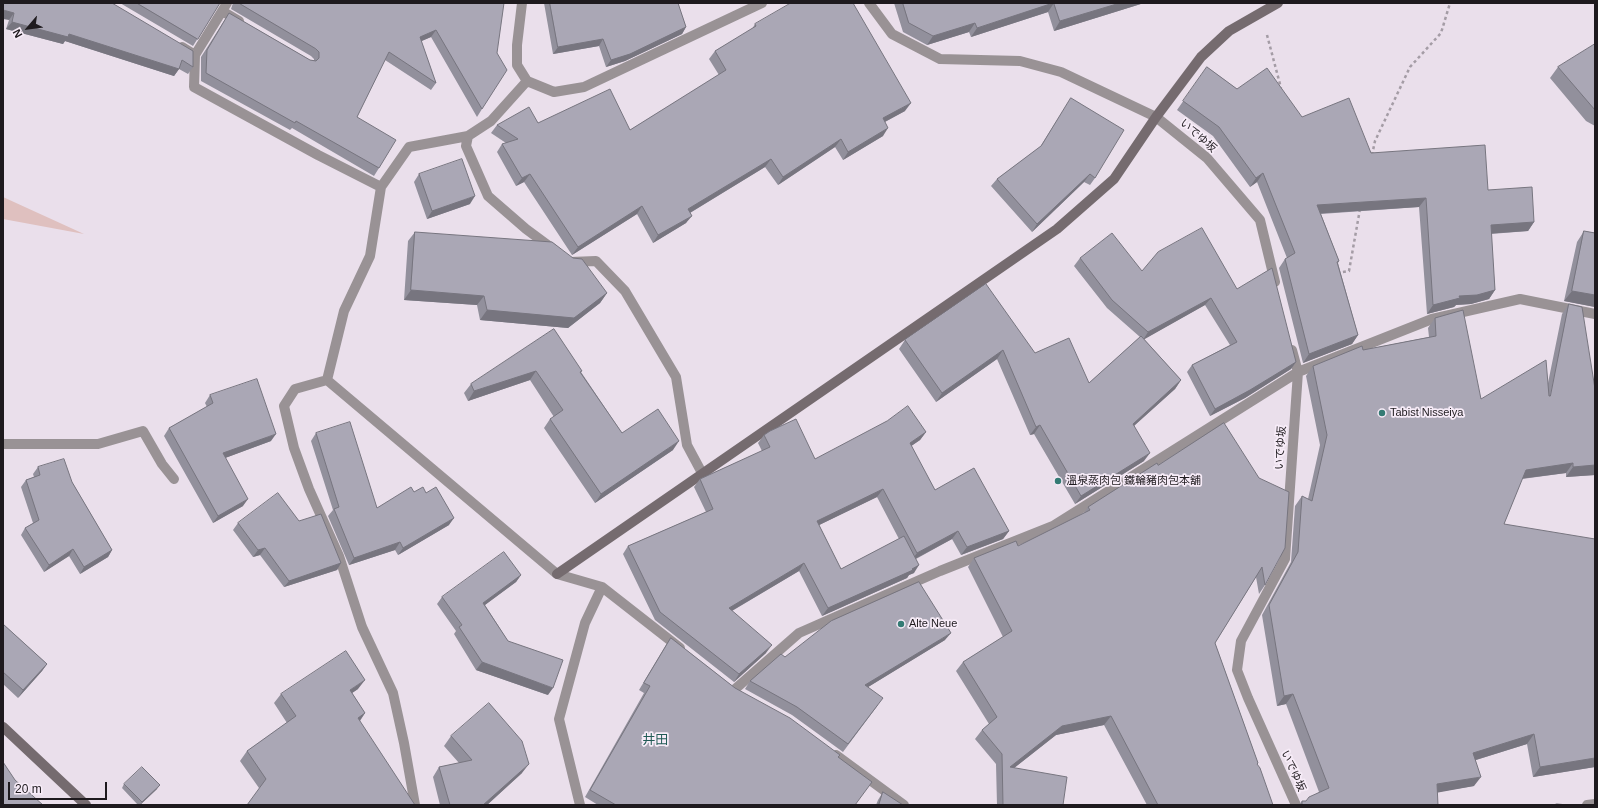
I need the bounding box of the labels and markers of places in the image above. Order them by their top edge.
place label: Tabist Nisseiya [1390,406,1463,420]
marker: Tabist Nisseiya [1377,408,1387,418]
place label: 溫泉蒸肉包 鐵輪豬肉包本舖 [1066,474,1201,488]
marker: 溫泉蒸肉包 鐵輪豬肉包本舖 [1053,476,1063,486]
place label: Alte Neue [909,617,957,631]
marker: Alte Neue [896,619,906,629]

